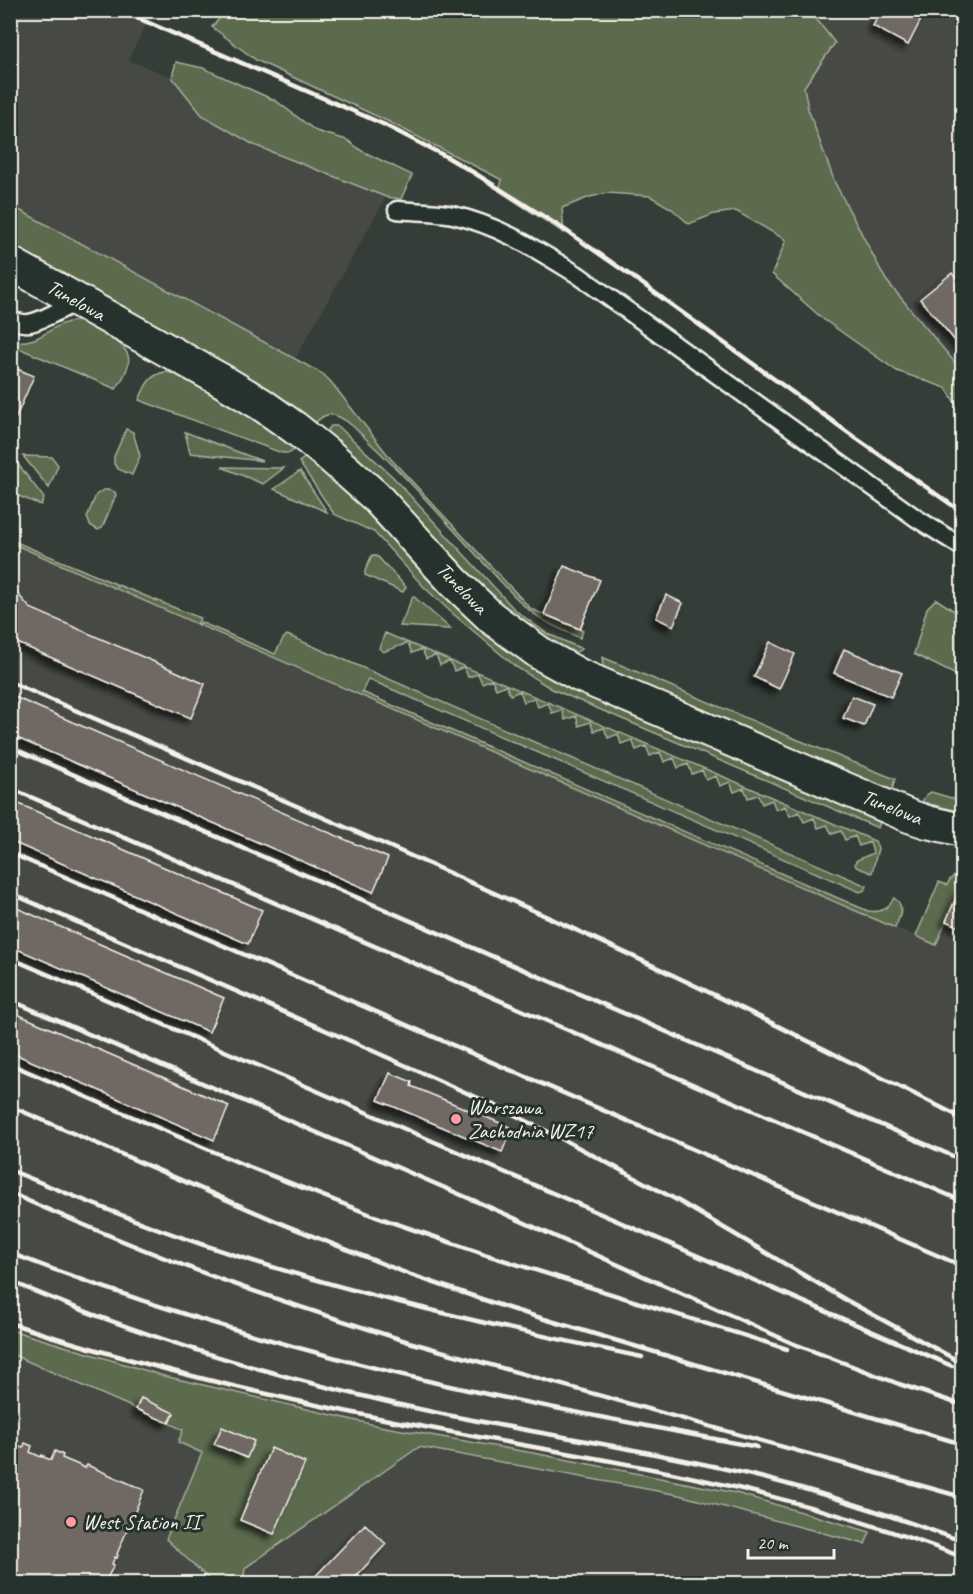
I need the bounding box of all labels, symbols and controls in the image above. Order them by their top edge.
street label: Tunelowa [42,273,111,327]
street label: Tunelowa [431,556,494,621]
street label: Tunelowa [858,783,928,831]
place label: Warszawa Zachodnia WZ17 [468,1094,595,1144]
marker: Warszawa Zachodnia WZ17 [449,1112,463,1126]
place label: West Station II [83,1509,205,1535]
marker: West Station II [64,1515,78,1529]
scale bar [748,1522,834,1560]
text: 20 m [757,1532,790,1554]

